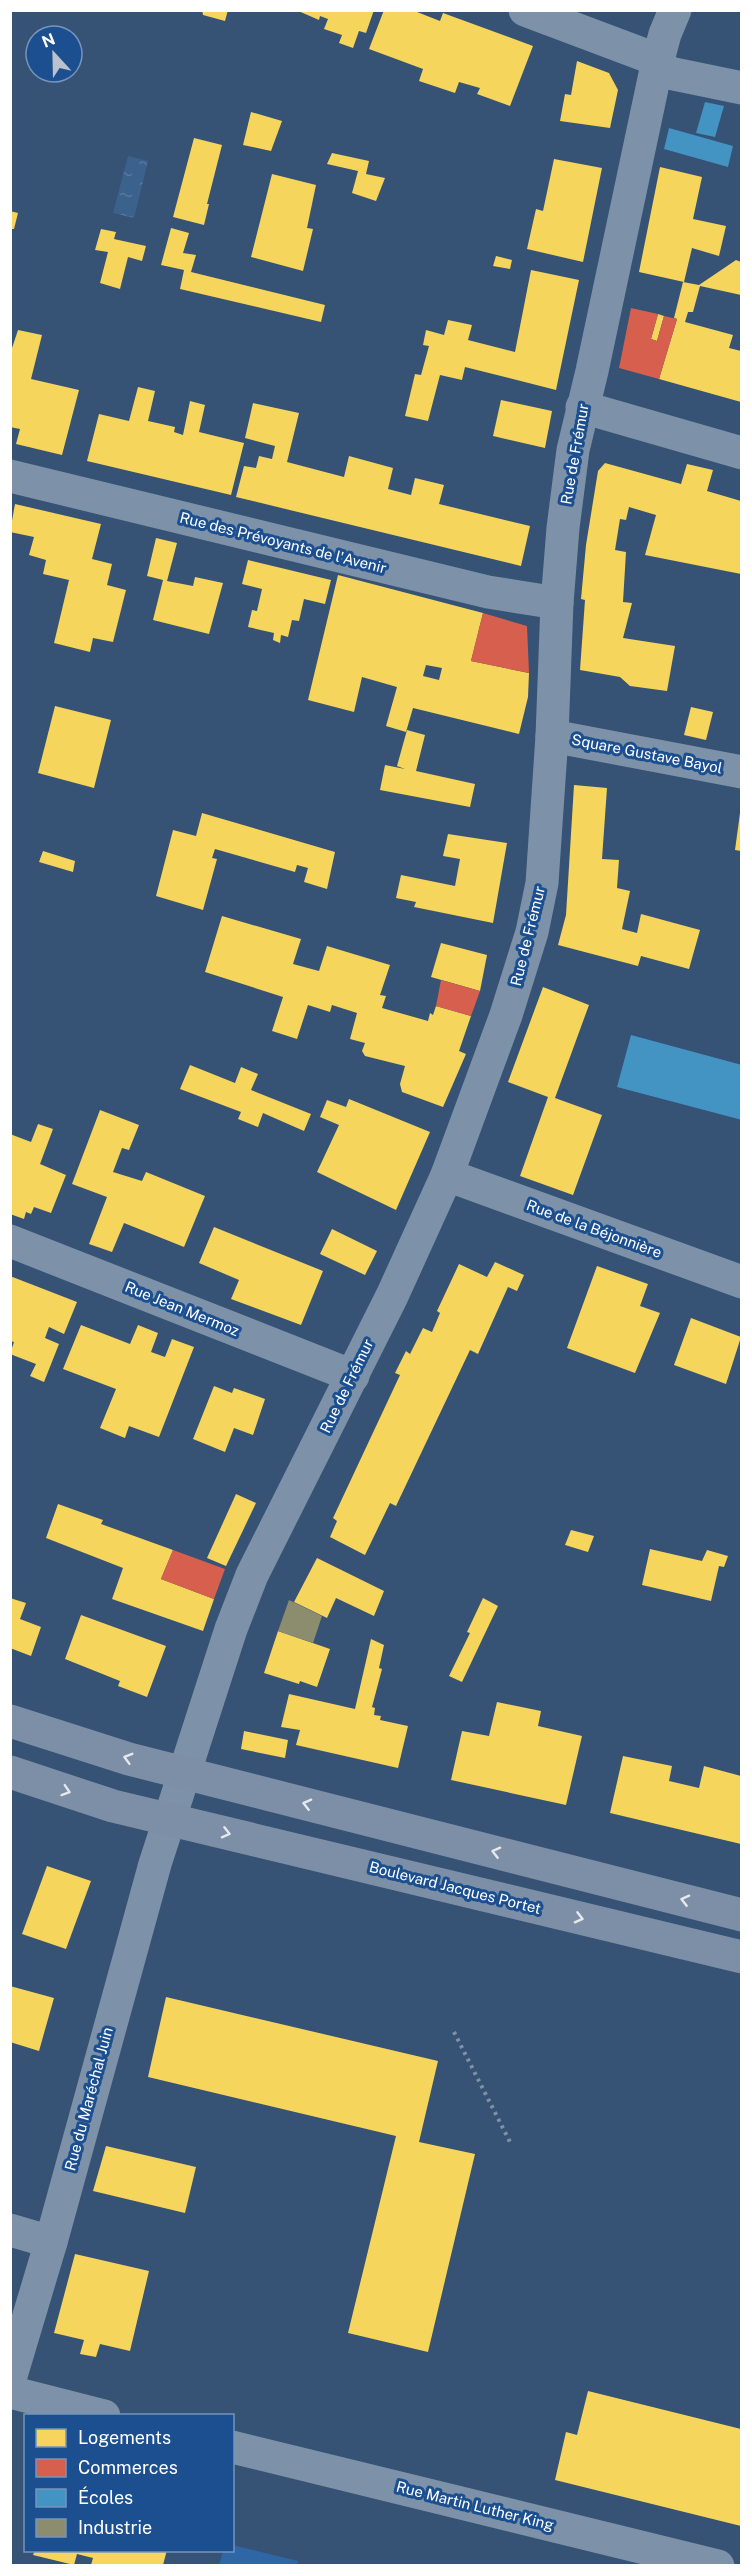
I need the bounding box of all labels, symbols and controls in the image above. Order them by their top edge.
north arrow [24,24,84,84]
text: N [39,29,58,52]
street label: Rue de Frémur [557,402,592,506]
street label: Rue des Prévoyants de l'Avenir [178,509,388,576]
street label: Square Gustave Bayol [570,731,724,776]
street label: Rue de Frémur [507,884,548,988]
street label: Rue de la Béjonnière [524,1196,664,1261]
street label: Rue Jean Mermoz [123,1278,242,1339]
street label: Rue de Frémur [316,1336,377,1436]
one-way arrow [123,1753,134,1765]
one-way arrow [60,1783,71,1796]
one-way arrow [302,1799,312,1812]
one-way arrow [221,1825,231,1838]
one-way arrow [491,1847,501,1860]
street label: Boulevard Jacques Portet [367,1858,543,1917]
one-way arrow [680,1895,690,1908]
one-way arrow [573,1911,583,1924]
street label: Rue du Maréchal Juin [61,2025,116,2173]
legend [24,2414,234,2552]
text: Logements [78,2427,171,2448]
text: Commerces [78,2457,178,2478]
street label: Rue Martin Luther King [395,2478,556,2533]
text: Écoles [78,2486,133,2508]
text: Industrie [78,2517,152,2538]

